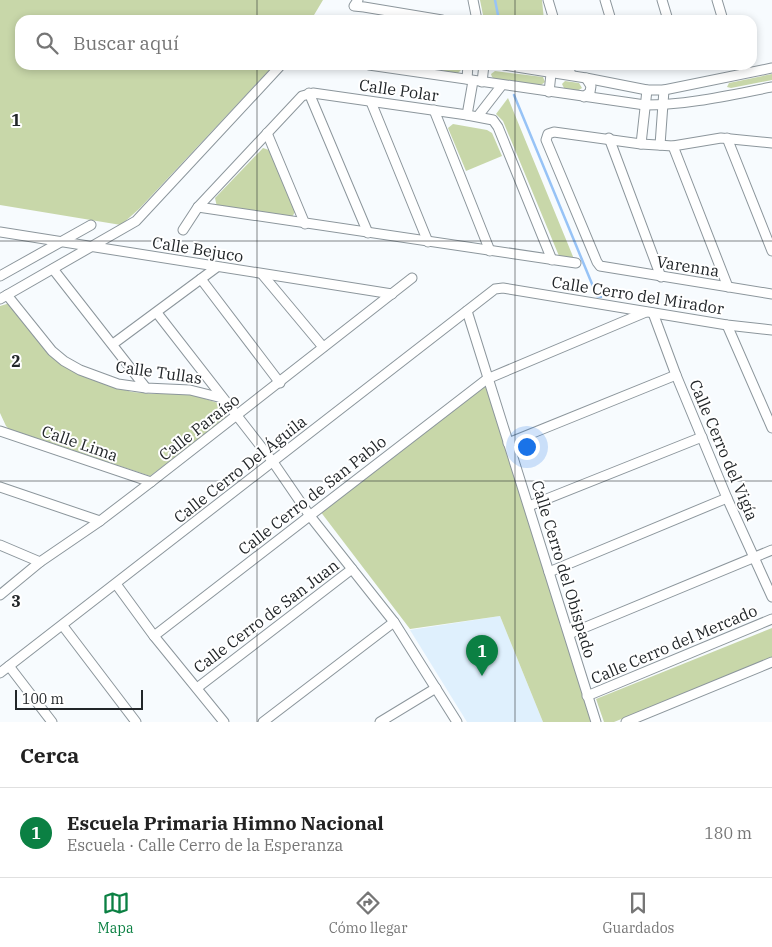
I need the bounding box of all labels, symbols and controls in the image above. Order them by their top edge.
search box [15,15,757,70]
icon: search [33,29,61,57]
text: Buscar aquí [73,31,179,55]
street label: Calle Polar [358,75,440,105]
text: 1 [11,110,21,130]
street label: Calle Bejuco [151,232,245,266]
street label: Varenna [655,251,721,281]
street label: Calle Cerro del Mirador [550,272,726,318]
text: 2 [11,351,21,371]
street label: Calle Tullas [115,356,203,388]
street label: Calle Cerro del Vigía [685,377,763,524]
street label: Calle Paraíso [155,389,243,465]
street label: Calle Cerro Del Águila [169,410,311,527]
street label: Calle Lima [39,421,121,465]
street label: Calle Cerro de San Pablo [234,431,390,559]
your location [514,434,540,460]
street label: Calle Cerro del Obispado [527,478,601,660]
street label: Calle Cerro de San Juan [189,555,343,677]
text: 3 [11,591,21,611]
street label: Calle Cerro del Mercado [588,600,760,688]
pin: 1 [466,635,498,676]
scale bar [15,687,142,710]
text: 100 m [22,690,64,708]
text: Cerca [20,741,79,769]
text: Escuela Primaria Himno Nacional [67,811,384,835]
text: 1 [31,823,41,843]
text: 180 m [704,823,752,843]
text: Escuela · Calle Cerro de la Esperanza [67,835,343,855]
tab: Mapa [98,889,134,937]
tab: Cómo llegar [329,889,407,937]
tab: Guardados [602,889,674,937]

